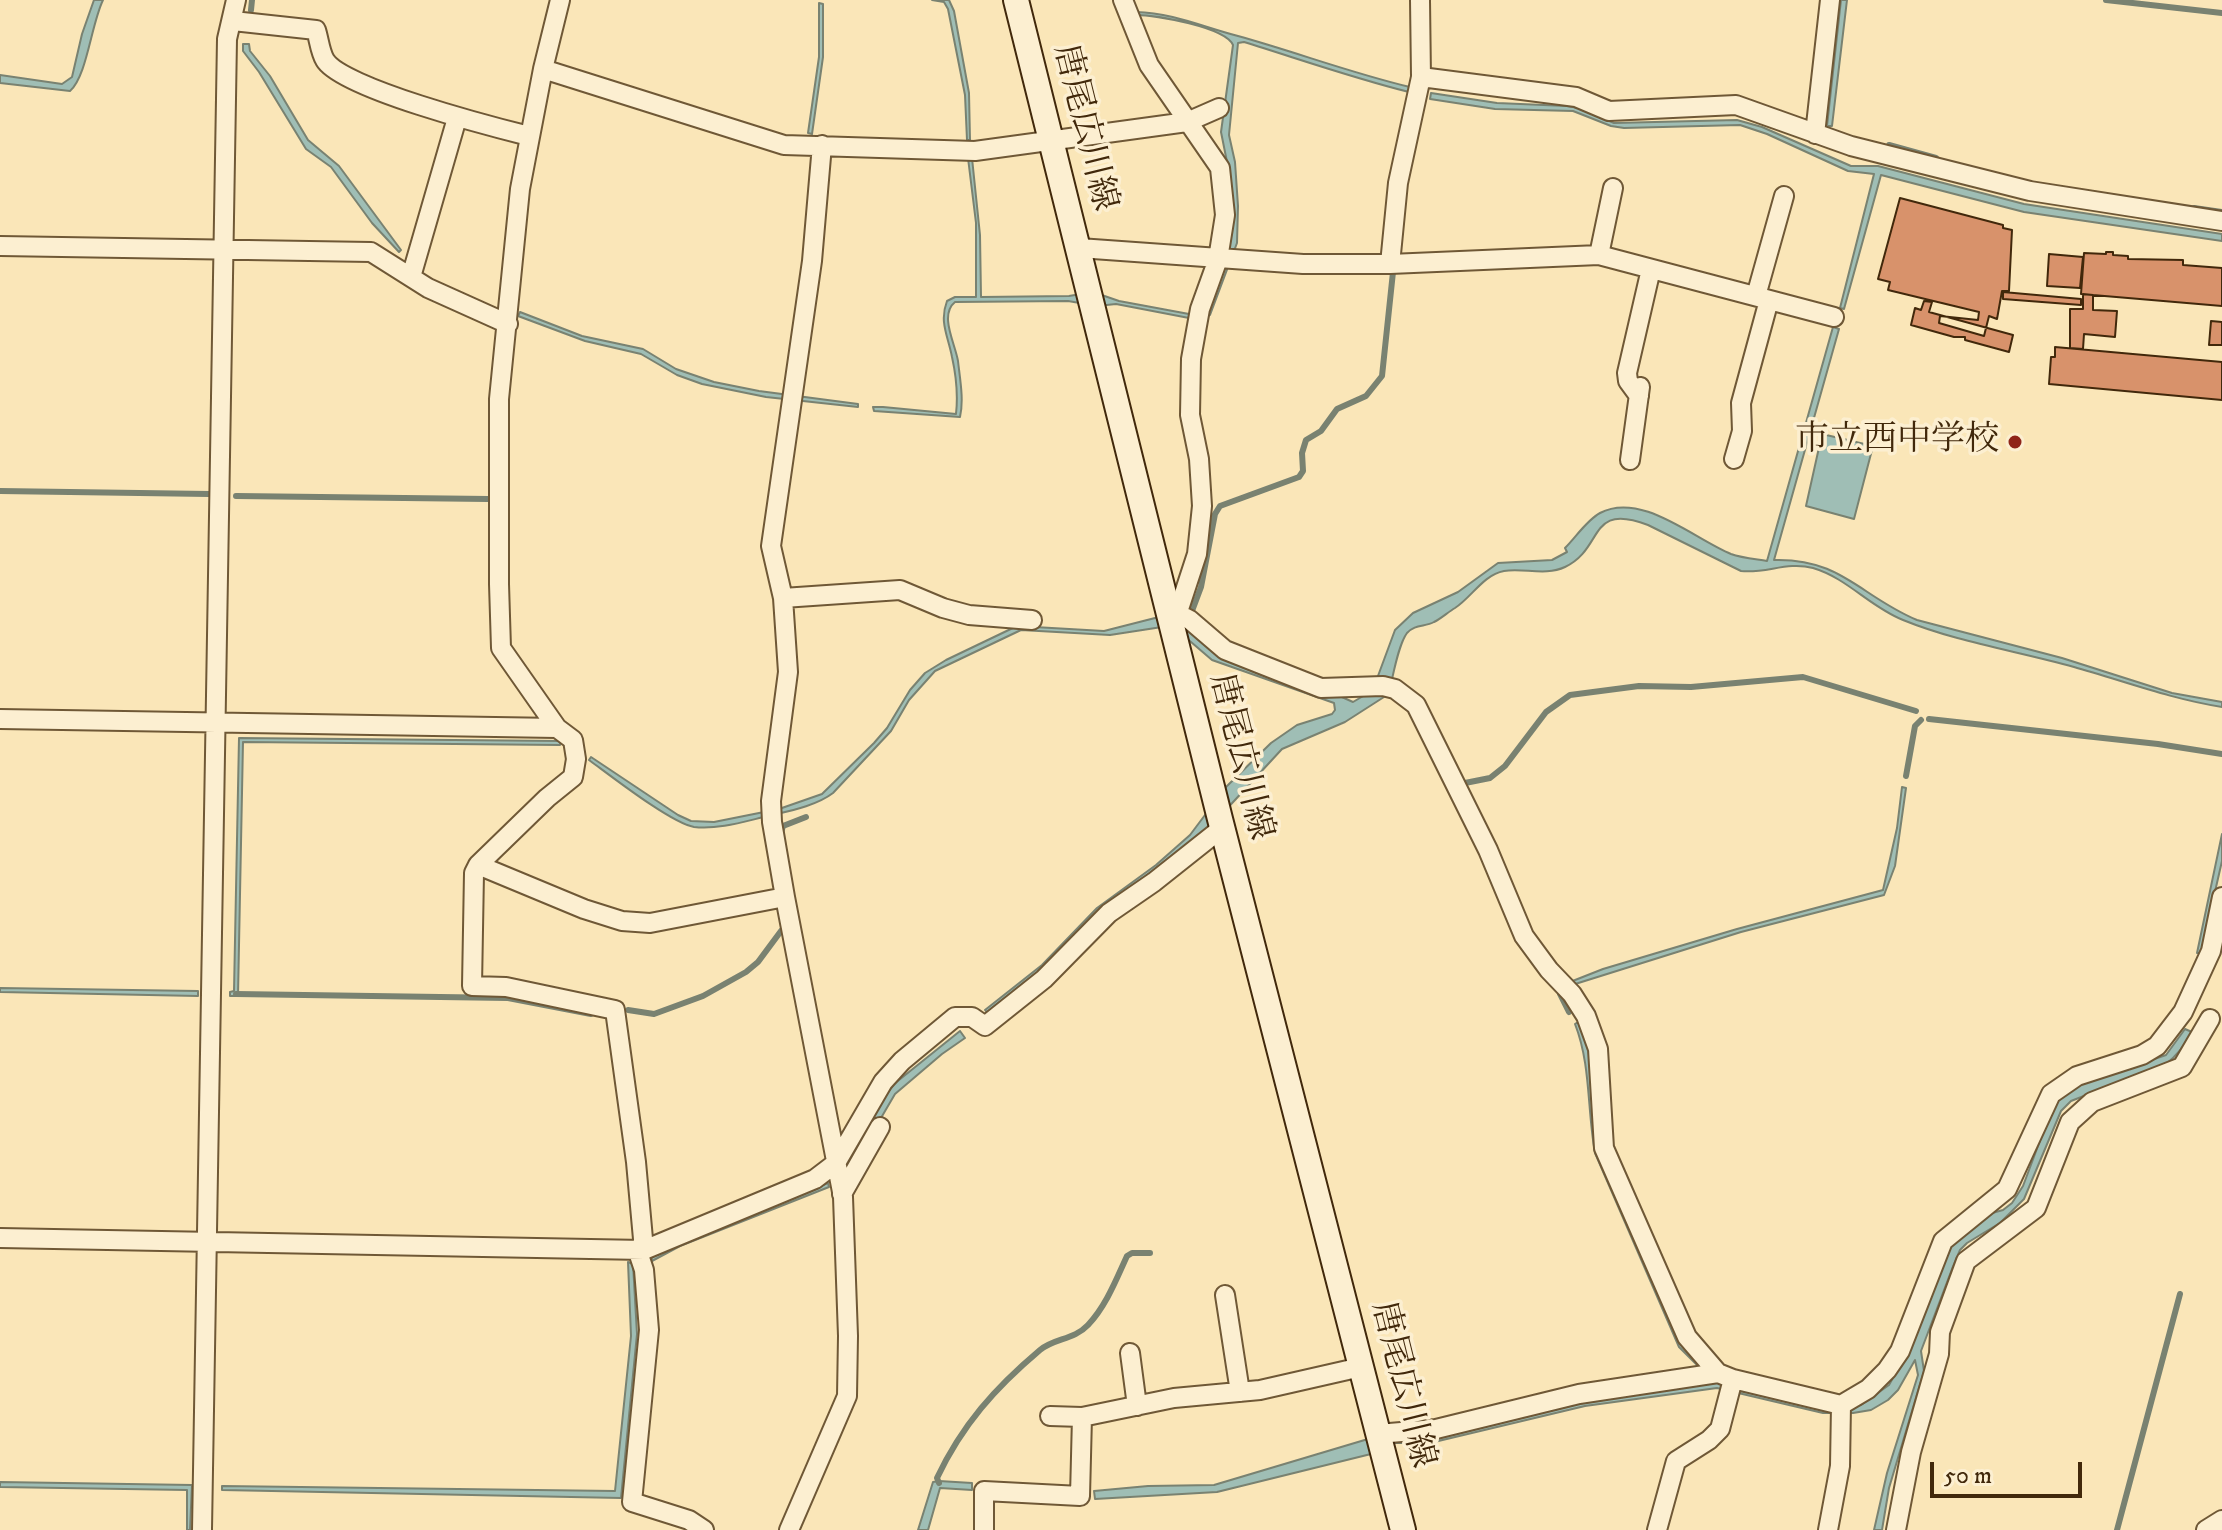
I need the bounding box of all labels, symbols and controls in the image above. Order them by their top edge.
street label: 唐尾広川線 [1043,41,1123,215]
place label: 市立西中学校 [1795,422,1999,462]
marker: 市立西中学校 [2006,433,2024,451]
street label: 唐尾広川線 [1199,670,1279,844]
street label: 唐尾広川線 [1361,1298,1441,1472]
scale bar [1934,1446,2086,1496]
text: 50 m [1944,1461,1992,1491]

